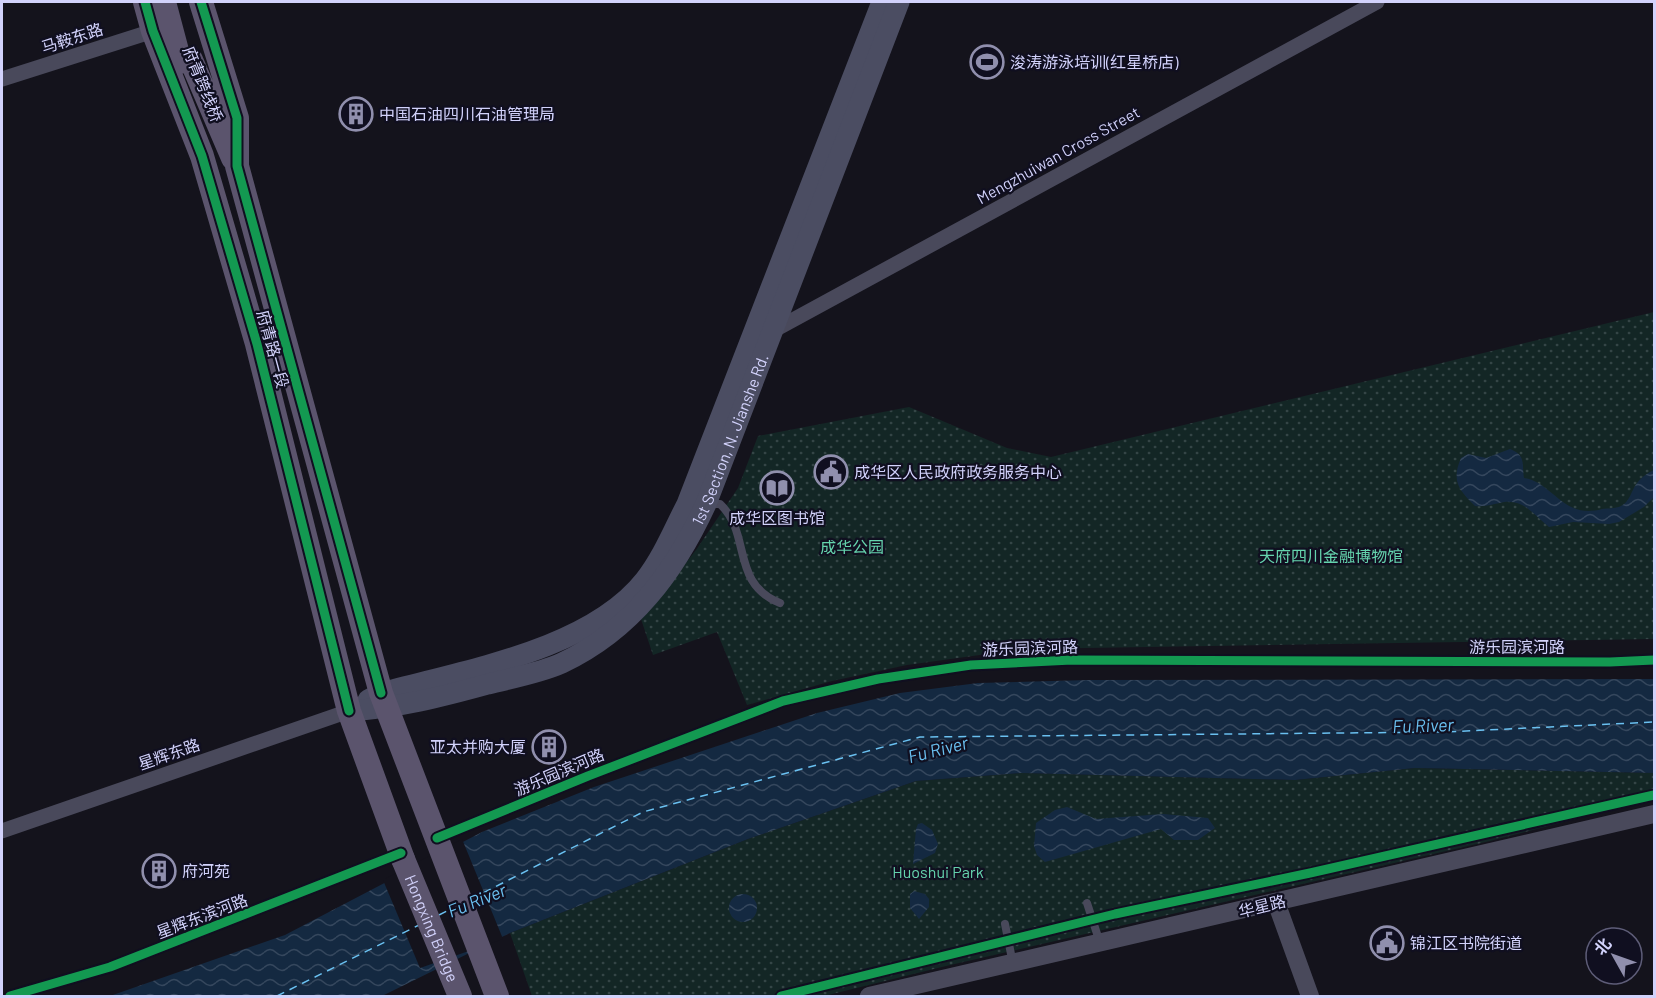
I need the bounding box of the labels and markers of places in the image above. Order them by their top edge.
sports icon: 浚涛游泳培训(红星桥店) [969,44,1005,80]
place label: 浚涛游泳培训(红星桥店) [1010,52,1179,71]
building icon: 中国石油四川石油管理局 [338,96,374,132]
place label: 中国石油四川石油管理局 [379,104,555,123]
public building icon: 成华区人民政府政务服务中心 [813,454,849,490]
place label: 成华区人民政府政务服务中心 [854,462,1062,481]
library icon: 成华区图书馆 [759,470,795,506]
place label: 成华区图书馆 [729,508,825,527]
building icon: 亚太并购大厦 [531,729,567,765]
place label: 亚太并购大厦 [430,737,526,756]
building icon: 府河苑 [141,853,177,889]
place label: 府河苑 [182,861,230,880]
public building icon: 锦江区书院街道 [1369,925,1405,961]
place label: 锦江区书院街道 [1410,933,1522,952]

